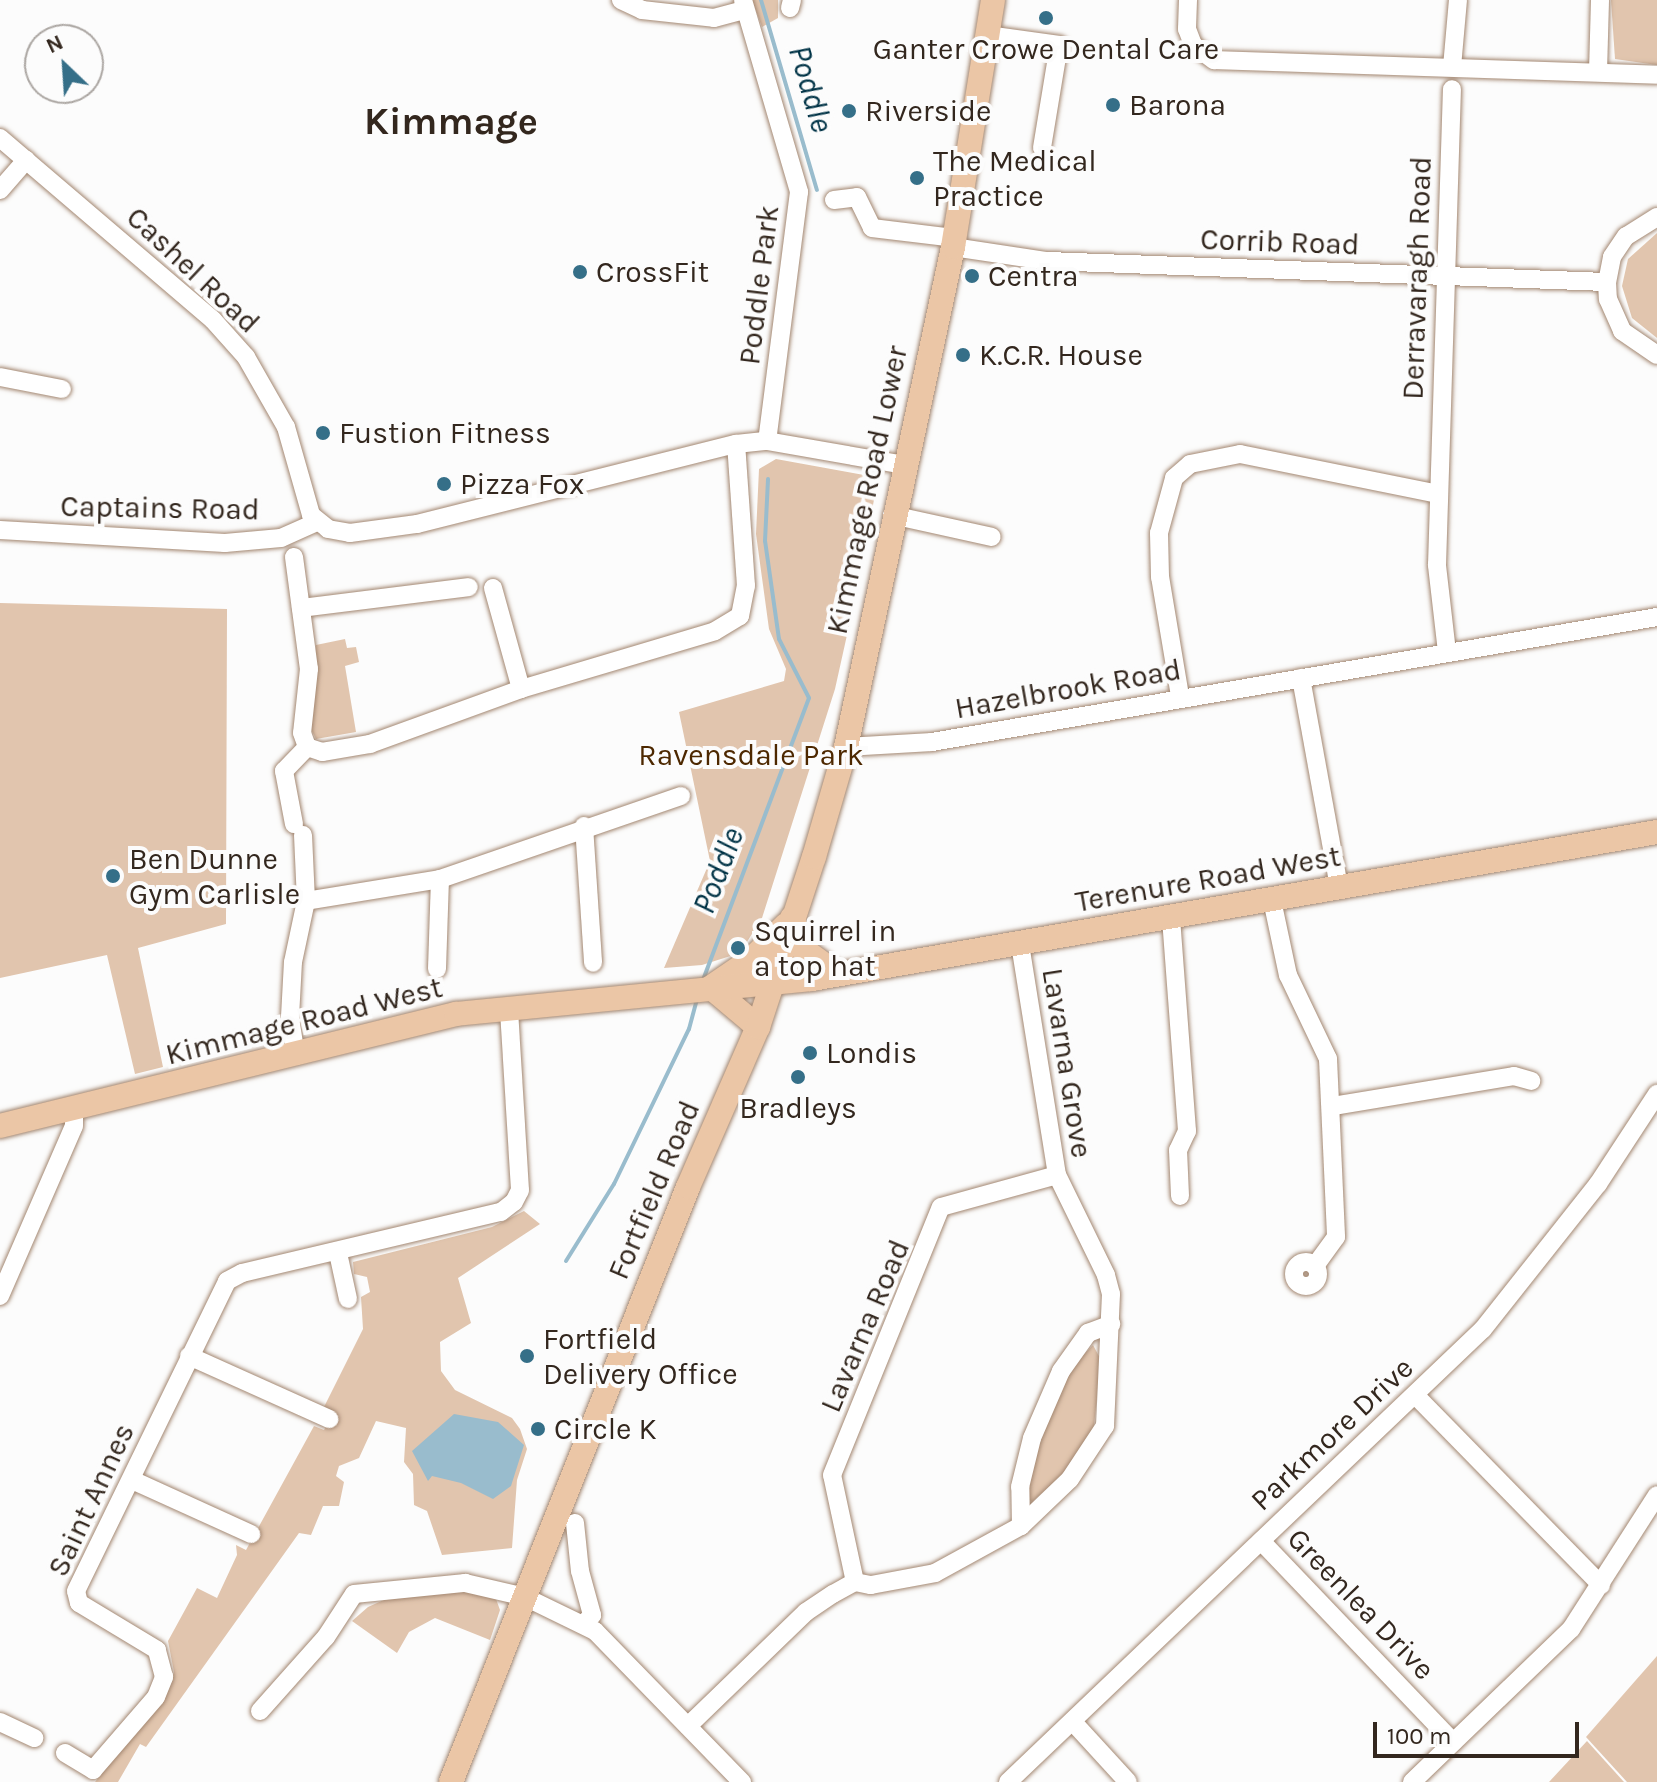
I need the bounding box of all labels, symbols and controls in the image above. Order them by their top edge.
marker: Ganter Crowe Dental Care [1037,9,1055,27]
north arrow [24,24,104,104]
text: N [42,29,67,59]
place label: Ganter Crowe Dental Care [873,31,1219,67]
water label: Poddle [779,41,841,137]
place label: Barona [1129,87,1226,123]
place label: Riverside [865,93,992,129]
marker: Barona [1104,96,1122,114]
district label: Kimmage [364,99,538,145]
marker: Riverside [840,102,858,120]
place label: The Medical Practice [933,143,1097,214]
street label: Derravaragh Road [1395,156,1439,400]
marker: The Medical Practice [908,169,926,187]
street label: Cashel Road [119,199,267,341]
street label: Poddle Park [731,203,787,367]
street label: Corrib Road [1200,221,1360,263]
place label: CrossFit [596,254,709,290]
place label: Centra [988,258,1079,294]
marker: CrossFit [571,263,589,281]
marker: Centra [963,267,981,285]
place label: K.C.R. House [979,337,1143,373]
street label: Kimmage Road Lower [819,343,915,637]
marker: K.C.R. House [954,346,972,364]
place label: Fustion Fitness [339,415,551,451]
marker: Fustion Fitness [314,424,332,442]
place label: Pizza Fox [460,466,584,502]
marker: Pizza Fox [435,475,453,493]
street label: Captains Road [60,488,260,528]
street label: Hazelbrook Road [952,651,1184,727]
park label: Ravensdale Park [638,737,864,773]
water label: Poddle [685,823,753,919]
street label: Terenure Road West [1073,838,1343,920]
place label: Ben Dunne Gym Carlisle [129,841,300,912]
marker: Ben Dunne Gym Carlisle [104,867,122,885]
place label: Squirrel in a top hat [754,913,896,984]
marker: Squirrel in a top hat [729,939,747,957]
street label: Lavarna Grove [1034,965,1100,1161]
street label: Kimmage Road West [162,969,446,1073]
place label: Londis [826,1035,917,1071]
marker: Londis [801,1044,819,1062]
marker: Bradleys [789,1068,807,1086]
place label: Bradleys [739,1090,857,1126]
street label: Fortfield Road [600,1095,708,1285]
street label: Lavarna Road [813,1234,917,1418]
place label: Fortfield Delivery Office [543,1321,738,1392]
marker: Fortfield Delivery Office [518,1347,536,1365]
street label: Parkmore Drive [1243,1350,1421,1518]
place label: Circle K [554,1411,657,1447]
street label: Saint Annes [40,1418,142,1582]
marker: Circle K [529,1420,547,1438]
street label: Greenlea Drive [1280,1521,1442,1687]
scale bar [1377,1706,1583,1756]
text: 100 m [1387,1722,1452,1750]

